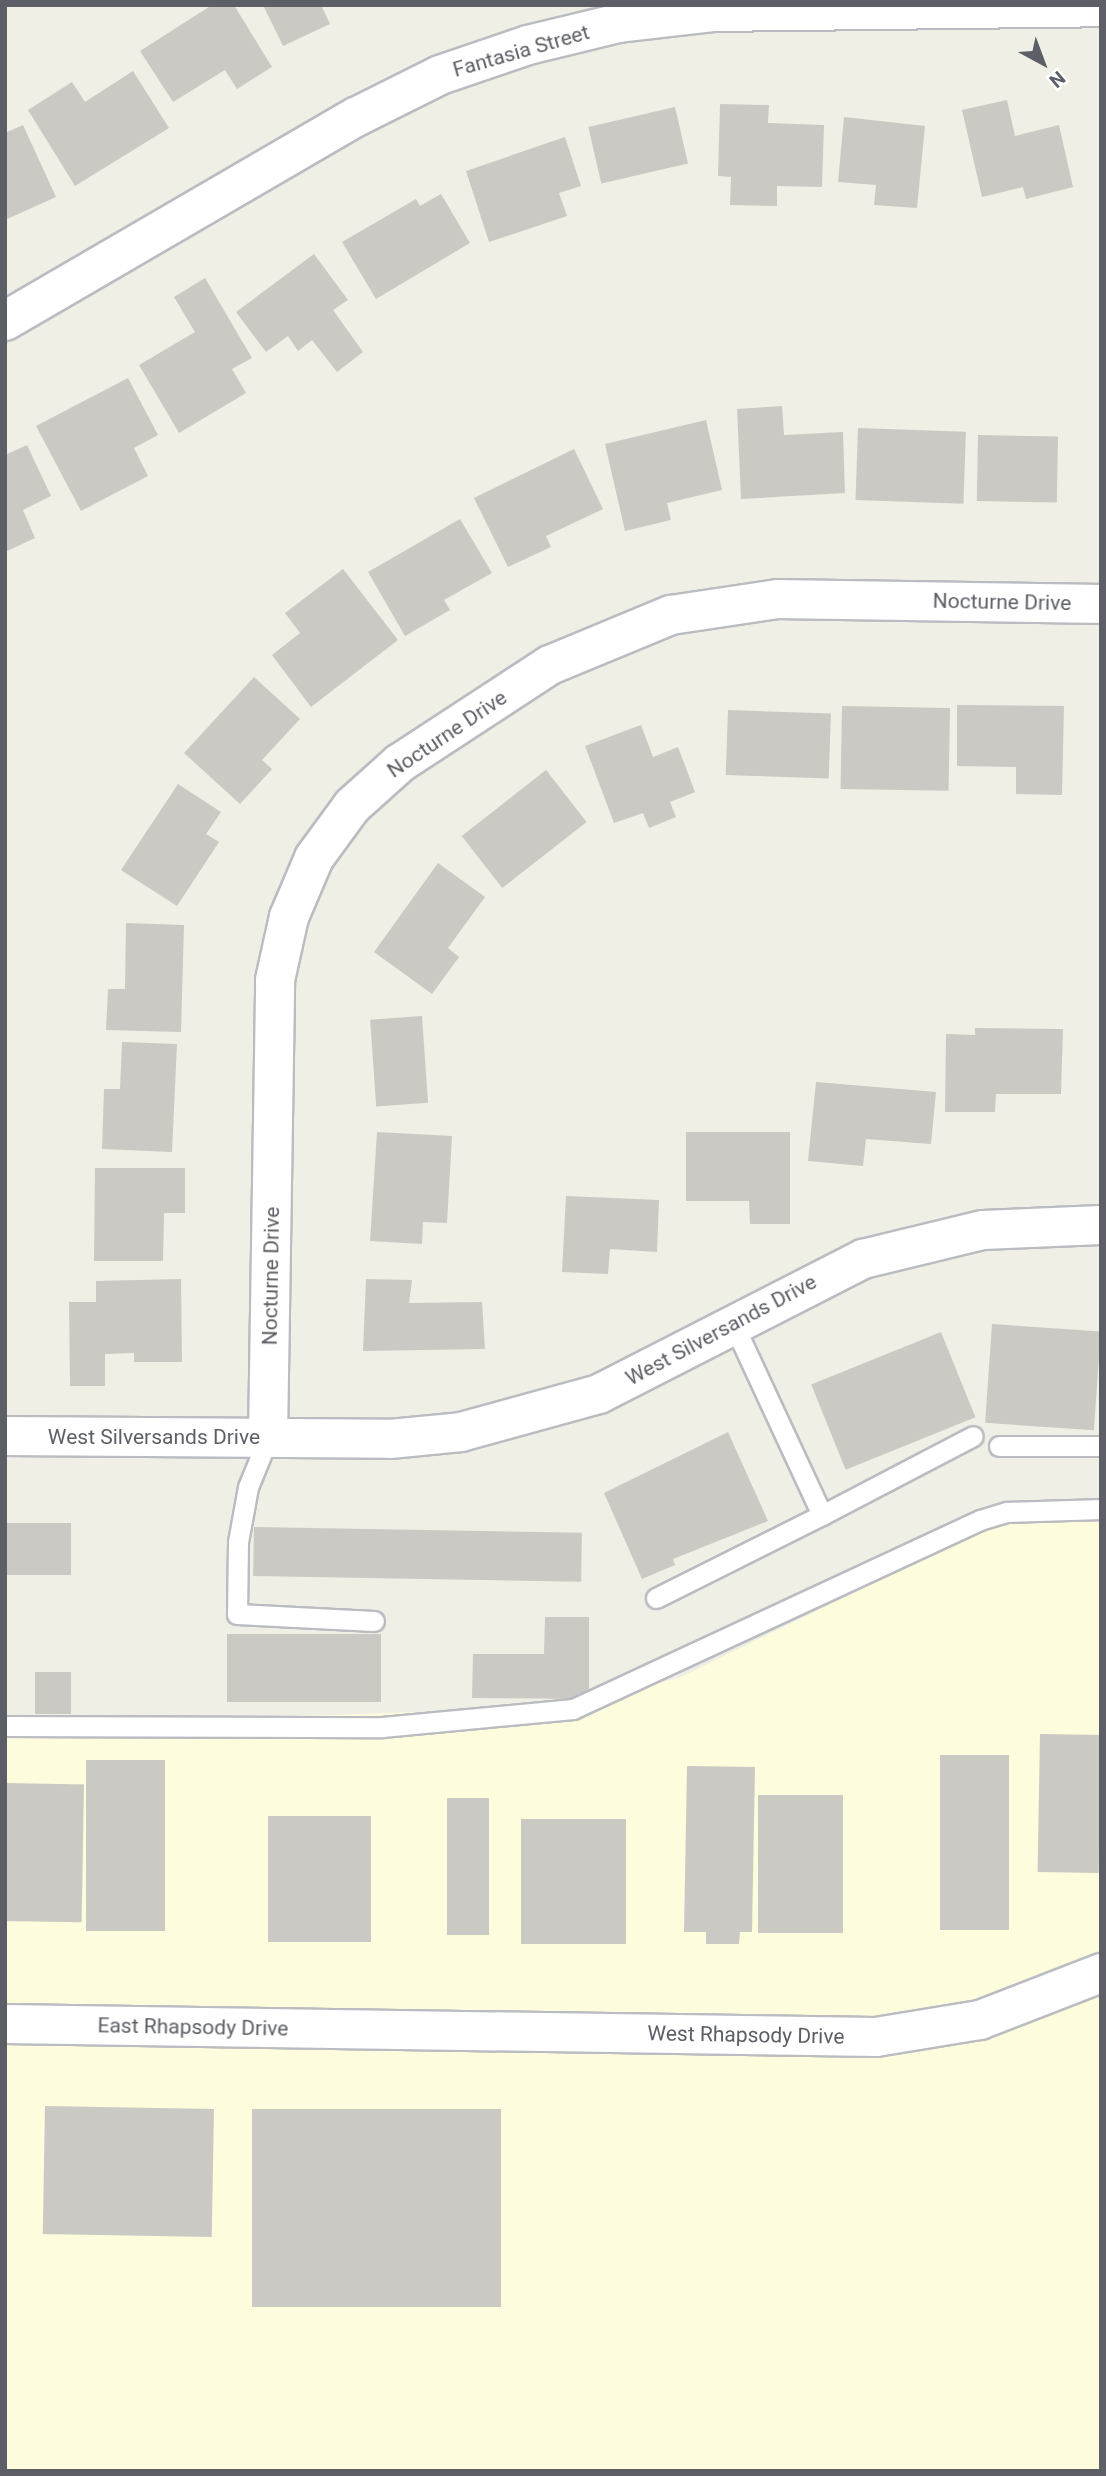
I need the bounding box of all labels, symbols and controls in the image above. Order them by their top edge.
street label: Fantasia Street [450,20,592,82]
north arrow [1008,28,1078,98]
text: N [1045,66,1070,92]
street label: Nocturne Drive [932,588,1072,616]
street label: Nocturne Drive [382,685,512,783]
street label: Nocturne Drive [257,1206,285,1346]
street label: West Silversands Drive [621,1269,821,1391]
street label: West Silversands Drive [48,1424,260,1450]
street label: East Rhapsody Drive [97,2013,289,2041]
street label: West Rhapsody Drive [647,2021,845,2049]

